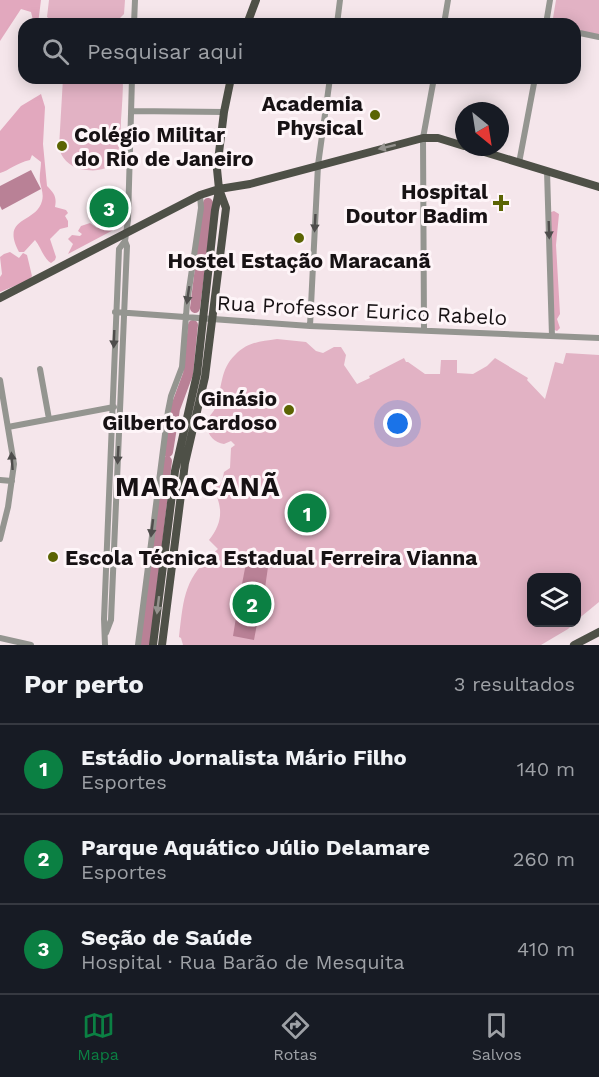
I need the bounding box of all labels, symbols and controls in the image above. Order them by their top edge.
search box [18,18,581,84]
icon: search [39,35,72,68]
text: Pesquisar aqui [87,39,243,64]
place label: Academia Physical [262,91,364,140]
north arrow [455,102,509,156]
marker: Academia Physical [368,108,382,122]
place label: Colégio Militar do Rio de Janeiro [74,122,254,171]
marker: Colégio Militar do Rio de Janeiro [55,139,69,153]
one-way arrow [377,142,396,152]
place label: Hospital Doutor Badim [345,179,488,228]
pin: 3 [90,186,128,230]
marker: Hospital Doutor Badim [492,194,510,212]
one-way arrow [310,214,319,233]
one-way arrow [544,220,553,239]
marker: Hostel Estação Maracanã [292,231,306,245]
place label: Hostel Estação Maracanã [167,248,431,273]
one-way arrow [184,285,193,304]
street label: Rua Professor Eurico Rabelo [216,290,508,330]
one-way arrow [110,329,119,348]
place label: Ginásio Gilberto Cardoso [102,386,277,435]
marker: Ginásio Gilberto Cardoso [282,403,296,417]
your location [383,409,412,438]
one-way arrow [114,446,123,465]
one-way arrow [8,451,17,470]
district label: MARACANÃ [115,471,281,503]
pin: 1 [288,490,326,536]
one-way arrow [147,518,157,537]
place label: Escola Técnica Estadual Ferreira Vianna [65,545,478,570]
marker: Escola Técnica Estadual Ferreira Vianna [46,550,60,564]
map controls [527,573,581,627]
button: layers [527,573,581,627]
pin: 2 [232,582,272,626]
one-way arrow [153,595,163,614]
text: Por perto [24,669,144,699]
text: 3 resultados [454,672,575,696]
text: Estádio Jornalista Mário Filho [81,745,407,770]
text: 1 [39,757,48,781]
text: 140 m [517,757,575,781]
text: Esportes [81,770,167,794]
text: Parque Aquático Júlio Delamare [81,835,430,860]
text: 2 [38,847,49,871]
text: 260 m [513,847,575,871]
text: Esportes [81,860,167,884]
text: Seção de Saúde [81,925,252,950]
text: 3 [38,937,49,961]
text: 410 m [517,937,575,961]
text: Hospital · Rua Barão de Mesquita [81,950,405,974]
tab: Mapa [77,1009,119,1064]
tab: Rotas [273,1009,317,1064]
tab: Salvos [472,1009,522,1064]

